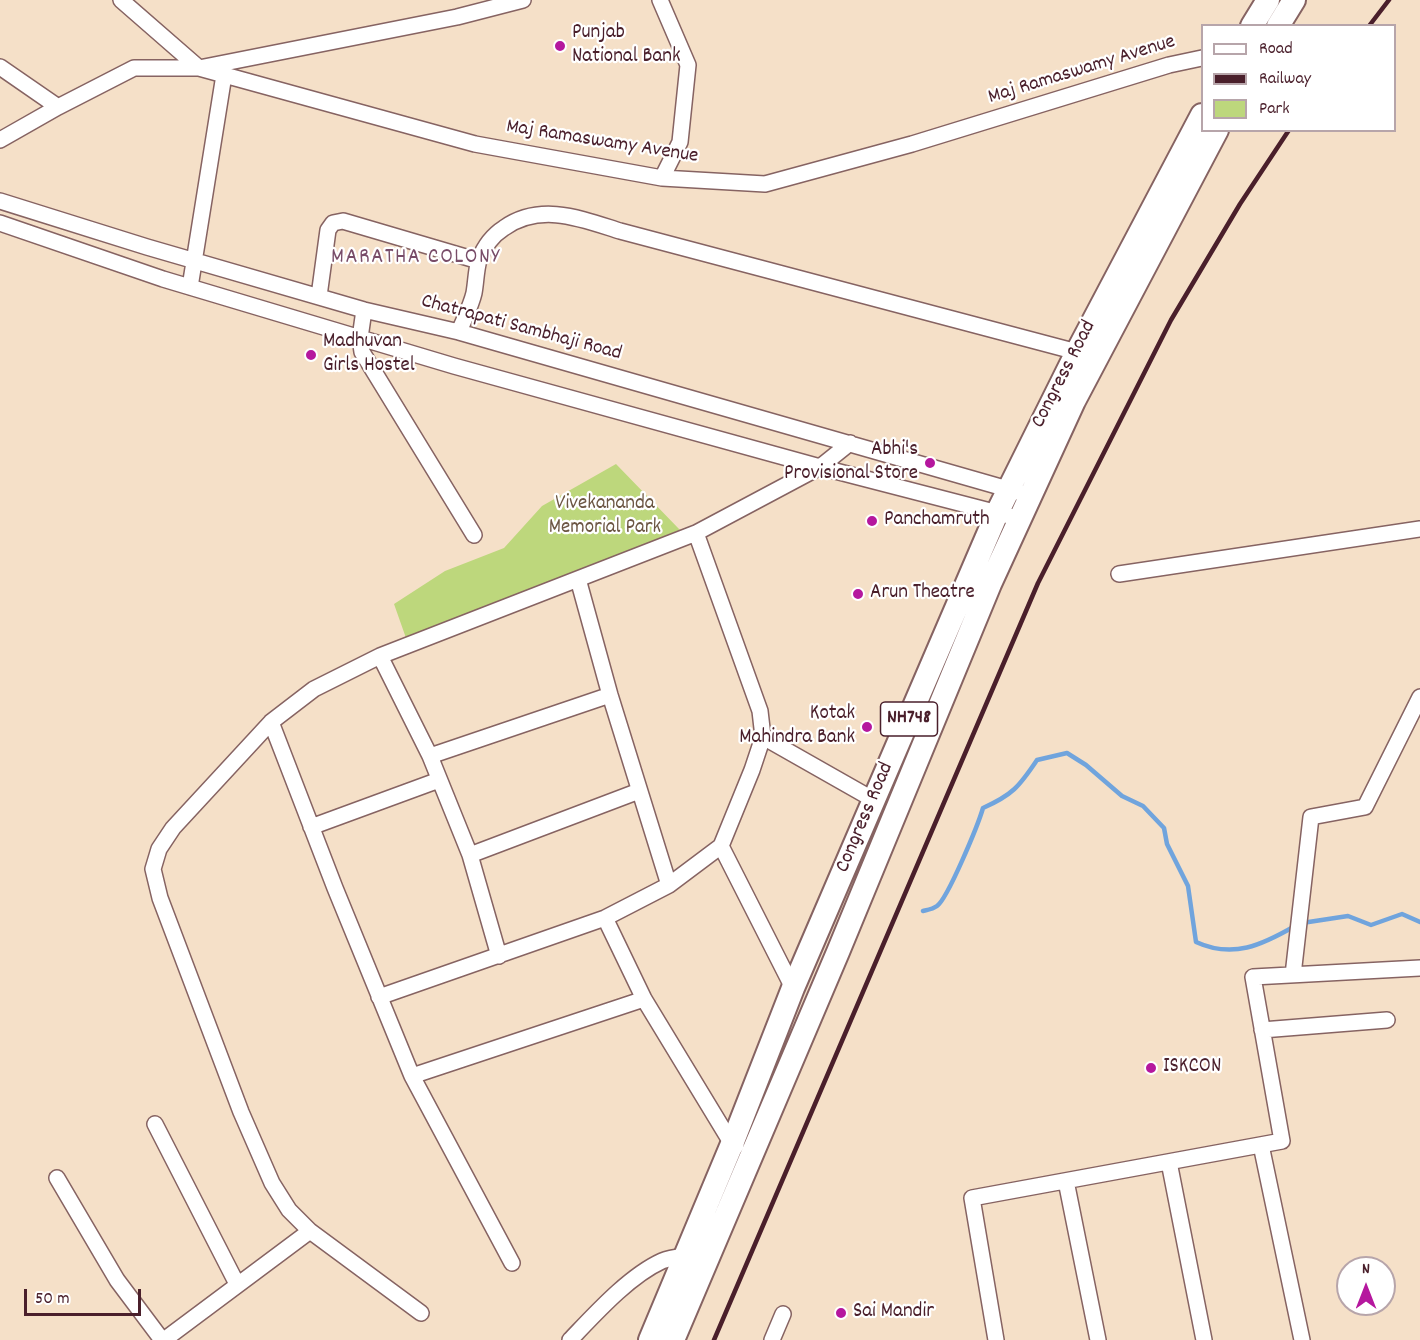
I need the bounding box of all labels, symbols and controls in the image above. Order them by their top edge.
place label: Punjab National Bank [572,21,681,71]
legend [1201,24,1396,132]
street label: Maj Ramaswamy Avenue [985,31,1179,111]
text: Road [1259,37,1293,62]
marker: Punjab National Bank [553,39,567,53]
text: Railway [1259,67,1311,92]
text: Park [1259,97,1290,122]
street label: Maj Ramaswamy Avenue [504,115,700,171]
district label: MARATHA COLONY [331,246,501,272]
street label: Chatrapati Sambhaji Road [418,290,624,368]
street label: Congress Road [1027,317,1103,433]
place label: Madhuvan Girls Hostel [323,330,415,380]
marker: Madhuvan Girls Hostel [304,348,318,362]
place label: Abhi's Provisional Store [784,438,918,488]
marker: Abhi's Provisional Store [923,456,937,470]
park label: Vivekananda Memorial Park [549,492,661,542]
place label: Panchamruth [884,508,990,534]
marker: Panchamruth [865,514,879,528]
place label: Arun Theatre [870,581,975,607]
marker: Arun Theatre [851,587,865,601]
place label: Kotak Mahindra Bank [739,702,855,752]
road number: NH748 [880,702,938,736]
marker: Kotak Mahindra Bank [860,720,874,734]
street label: Congress Road [831,759,901,877]
place label: ISKCON [1163,1055,1221,1081]
marker: ISKCON [1144,1061,1158,1075]
north arrow [1336,1256,1396,1316]
text: N [1362,1258,1370,1281]
scale bar [27,1277,144,1315]
text: 50 m [35,1287,70,1312]
place label: Sai Mandir [853,1300,934,1326]
marker: Sai Mandir [834,1306,848,1320]

